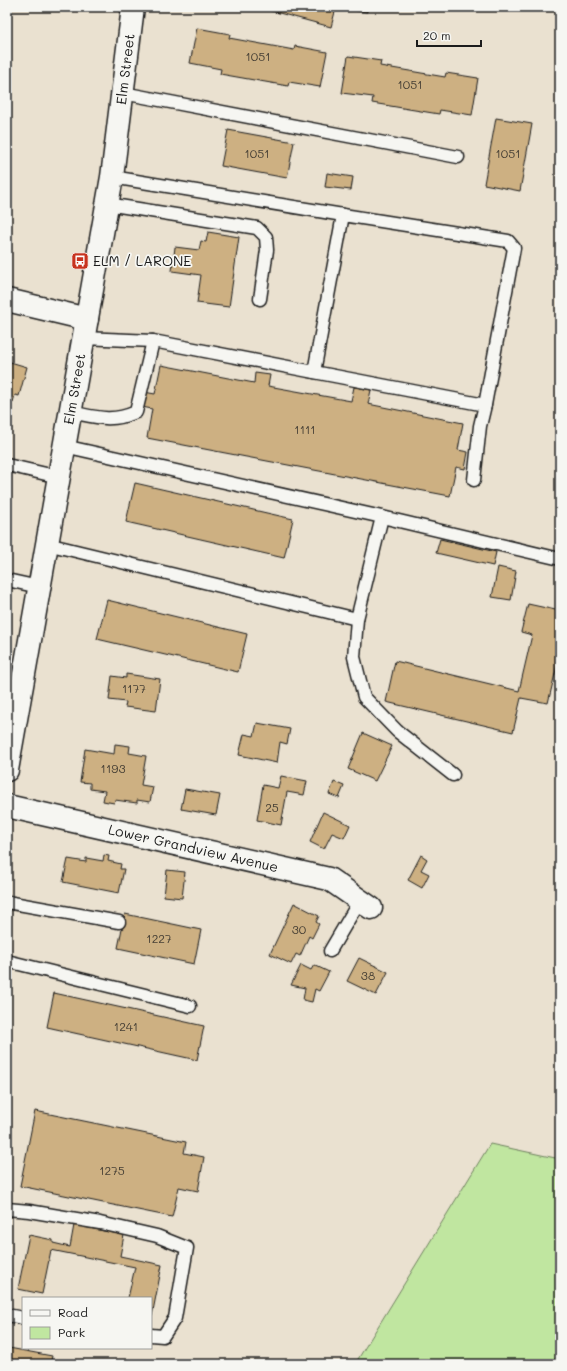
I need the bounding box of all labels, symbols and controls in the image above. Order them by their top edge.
scale bar [417,22,481,48]
text: 20 m [423,27,451,43]
street label: Elm Street [111,32,139,106]
house number: 1051 [245,48,271,64]
house number: 1051 [397,76,423,92]
house number: 1051 [244,145,270,161]
house number: 1051 [495,145,521,161]
bus stop icon: ELM / LARONE [70,251,90,271]
place label: ELM / LARONE [93,251,191,270]
street label: Elm Street [58,352,90,426]
house number: 1111 [294,421,316,437]
house number: 1177 [122,680,146,696]
house number: 1193 [101,760,125,776]
house number: 25 [265,799,279,815]
street label: Lower Grandview Avenue [107,819,280,876]
house number: 30 [292,921,307,937]
house number: 1227 [146,930,172,946]
house number: 38 [361,967,375,983]
house number: 1241 [114,1018,138,1034]
house number: 1275 [99,1162,125,1178]
legend [22,1297,152,1349]
text: Road [58,1304,88,1320]
text: Park [58,1324,85,1340]

